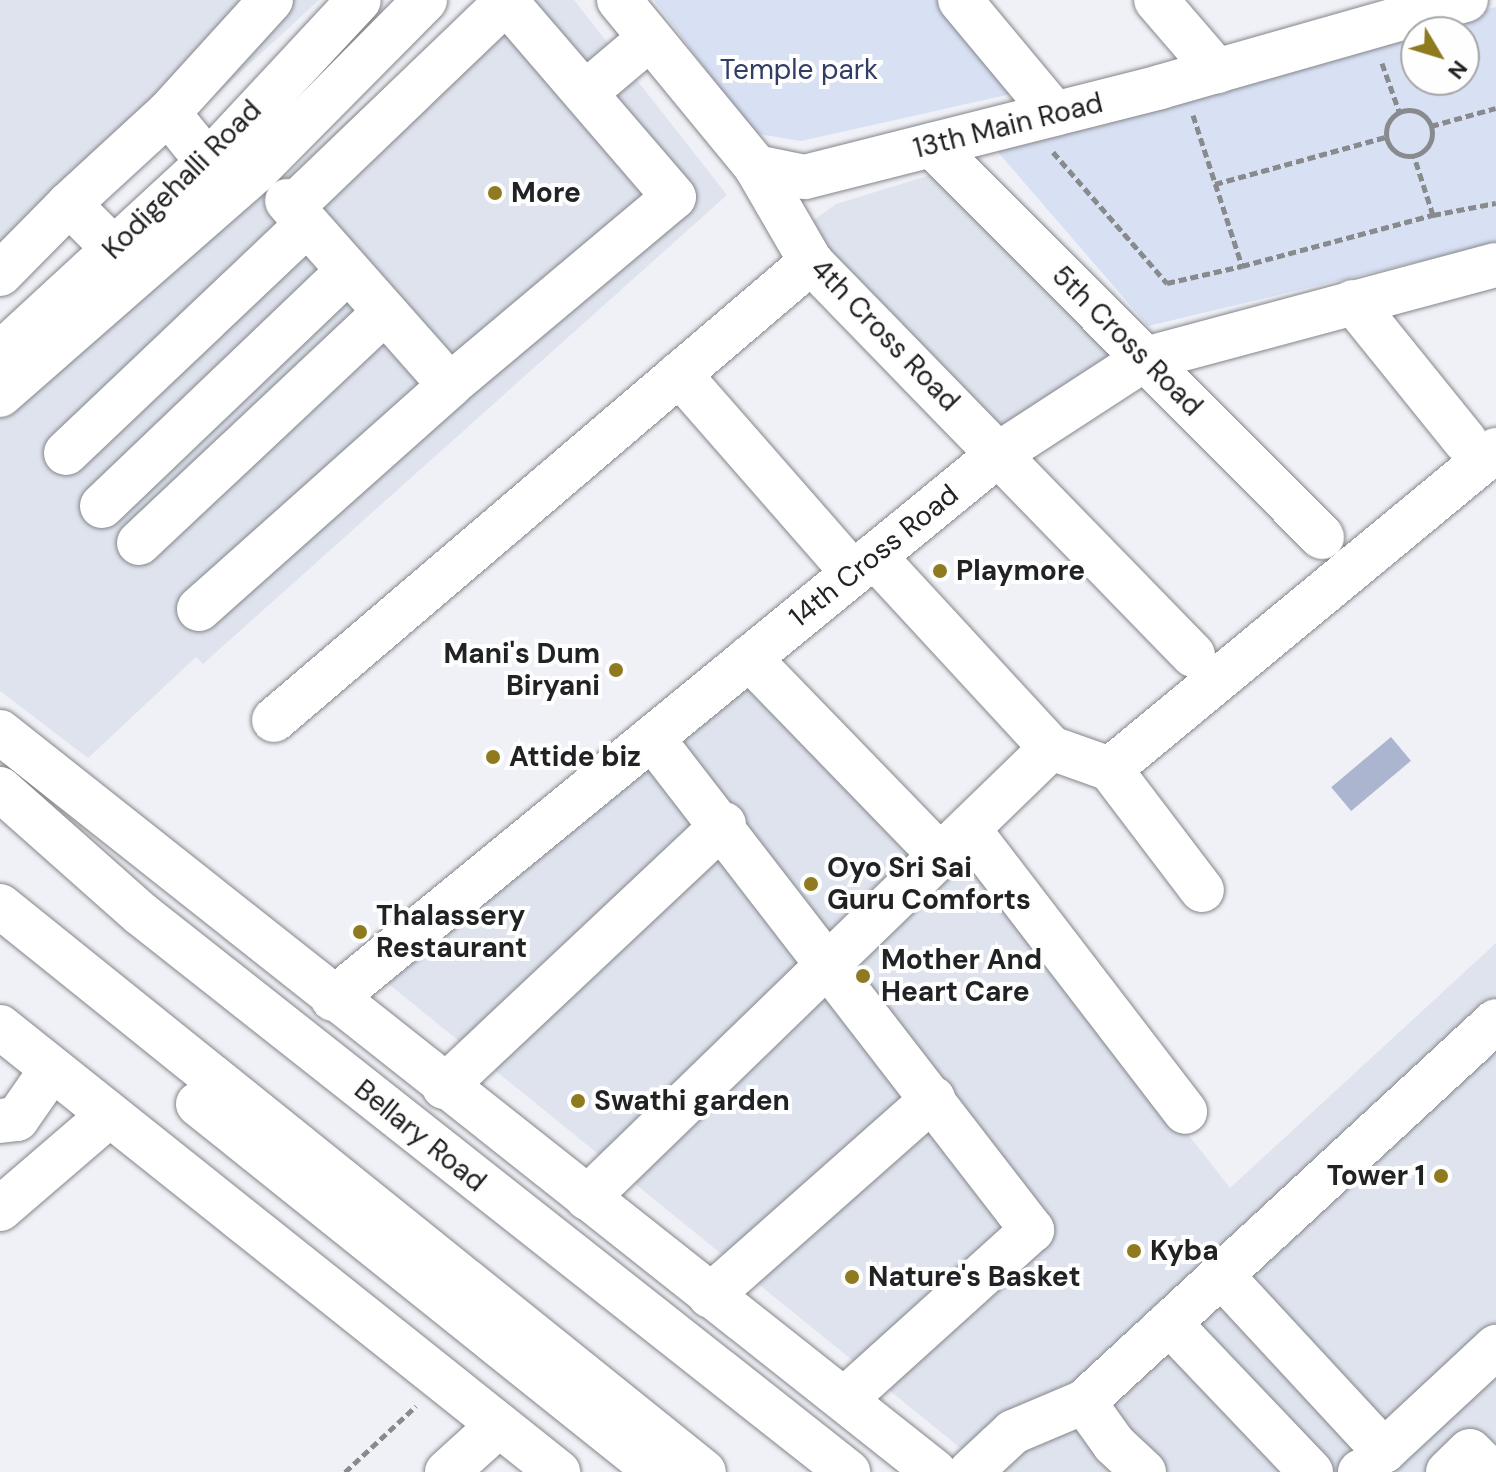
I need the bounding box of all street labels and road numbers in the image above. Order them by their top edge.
street label: 13th Main Road [910,86,1106,166]
street label: Kodigehalli Road [96,94,268,266]
street label: 4th Cross Road [804,252,966,418]
street label: 5th Cross Road [1045,259,1209,423]
street label: 14th Cross Road [783,478,965,634]
street label: Bellary Road [348,1073,492,1199]

